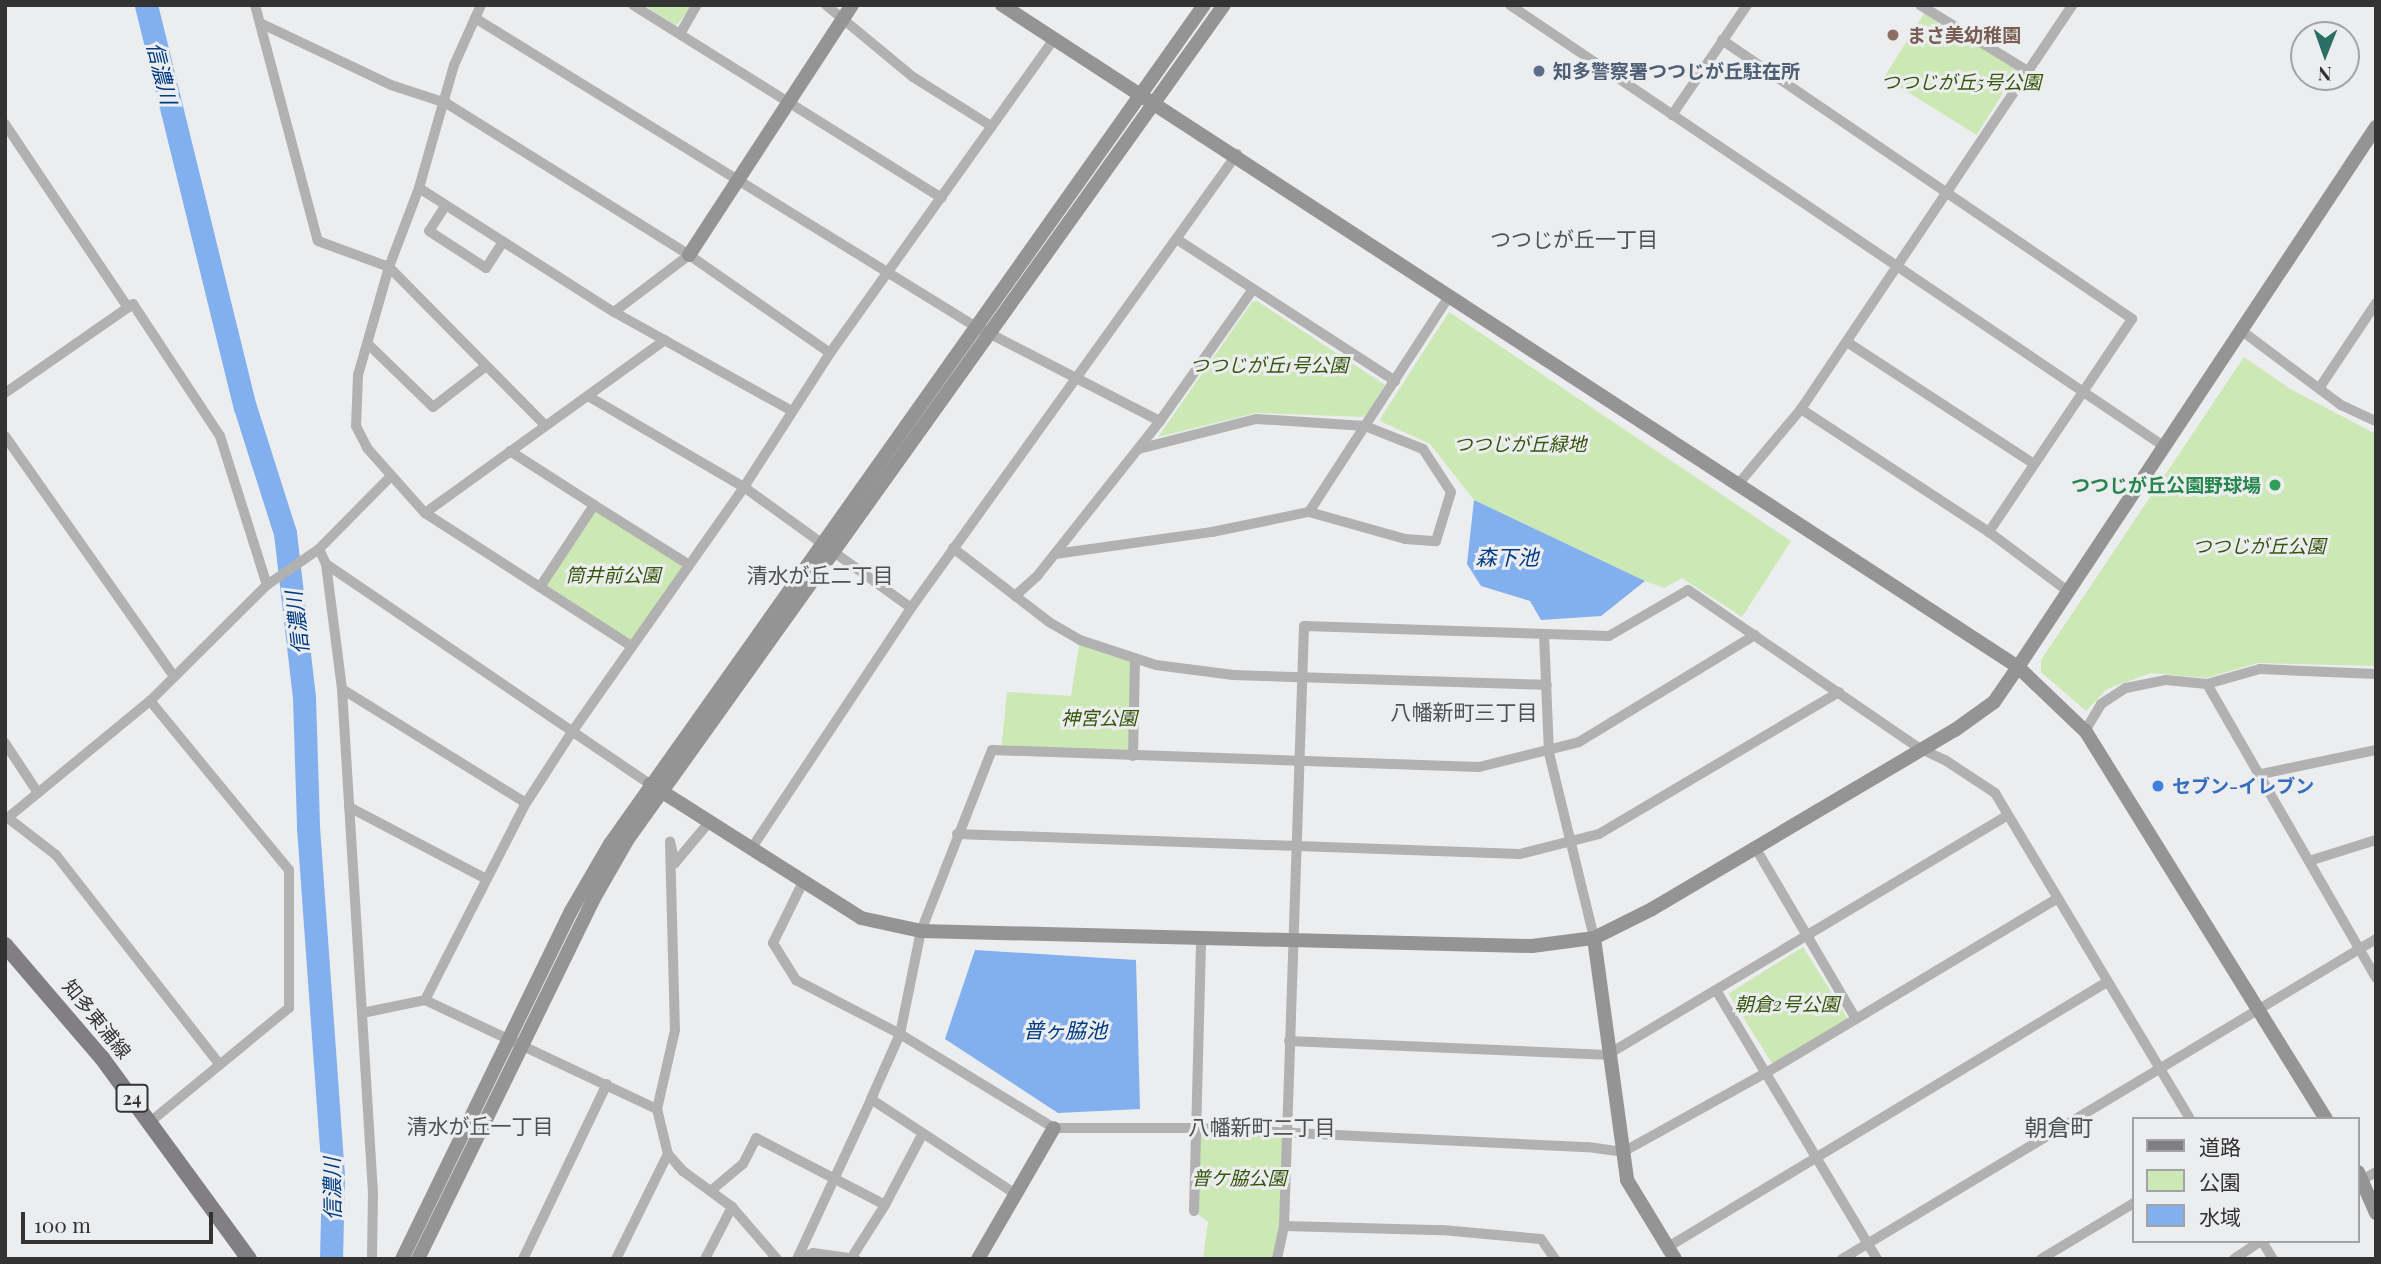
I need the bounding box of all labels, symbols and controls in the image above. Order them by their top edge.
north arrow [2290,21,2360,91]
place label: まさ美幼稚園 [1907,24,2021,46]
marker: まさ美幼稚園 [1885,27,1901,43]
water label: 信濃川 [143,39,183,107]
place label: 知多警察署つつじが丘駐在所 [1553,60,1800,82]
text: N [2318,62,2332,88]
marker: 知多警察署つつじが丘駐在所 [1531,63,1547,79]
park label: つつじが丘5号公園 [1881,71,2041,93]
district label: つつじが丘一丁目 [1490,225,1658,251]
park label: つつじが丘1号公園 [1190,354,1348,376]
park label: つつじが丘緑地 [1454,433,1586,455]
place label: つつじが丘公園野球場 [2071,474,2261,496]
marker: つつじが丘公園野球場 [2267,477,2283,493]
park label: つつじが丘公園 [2193,535,2325,557]
water label: 森下池 [1476,543,1538,569]
district label: 清水が丘二丁目 [747,561,893,587]
park label: 筒井前公園 [566,564,660,586]
water label: 信濃川 [280,590,312,656]
district label: 八幡新町三丁目 [1391,698,1537,724]
park label: 神宮公園 [1061,707,1137,729]
place label: セブン-イレブン [2172,775,2314,797]
marker: セブン-イレブン [2150,778,2166,794]
street label: 知多東浦線 [58,975,136,1063]
park label: 朝倉2号公園 [1735,993,1839,1015]
water label: 普ヶ脇池 [1023,1016,1107,1042]
road number: 24 [114,1084,150,1112]
district label: 清水が丘一丁目 [407,1112,553,1138]
district label: 八幡新町二丁目 [1189,1113,1335,1139]
district label: 朝倉町 [2025,1113,2093,1141]
legend [2132,1117,2360,1243]
text: 道路 [2199,1132,2241,1160]
water label: 信濃川 [318,1157,344,1221]
park label: 普ケ脇公園 [1192,1167,1286,1189]
text: 公園 [2199,1167,2241,1195]
scale bar [24,1198,217,1242]
text: 水域 [2199,1202,2241,1230]
text: 100 m [34,1210,91,1238]

